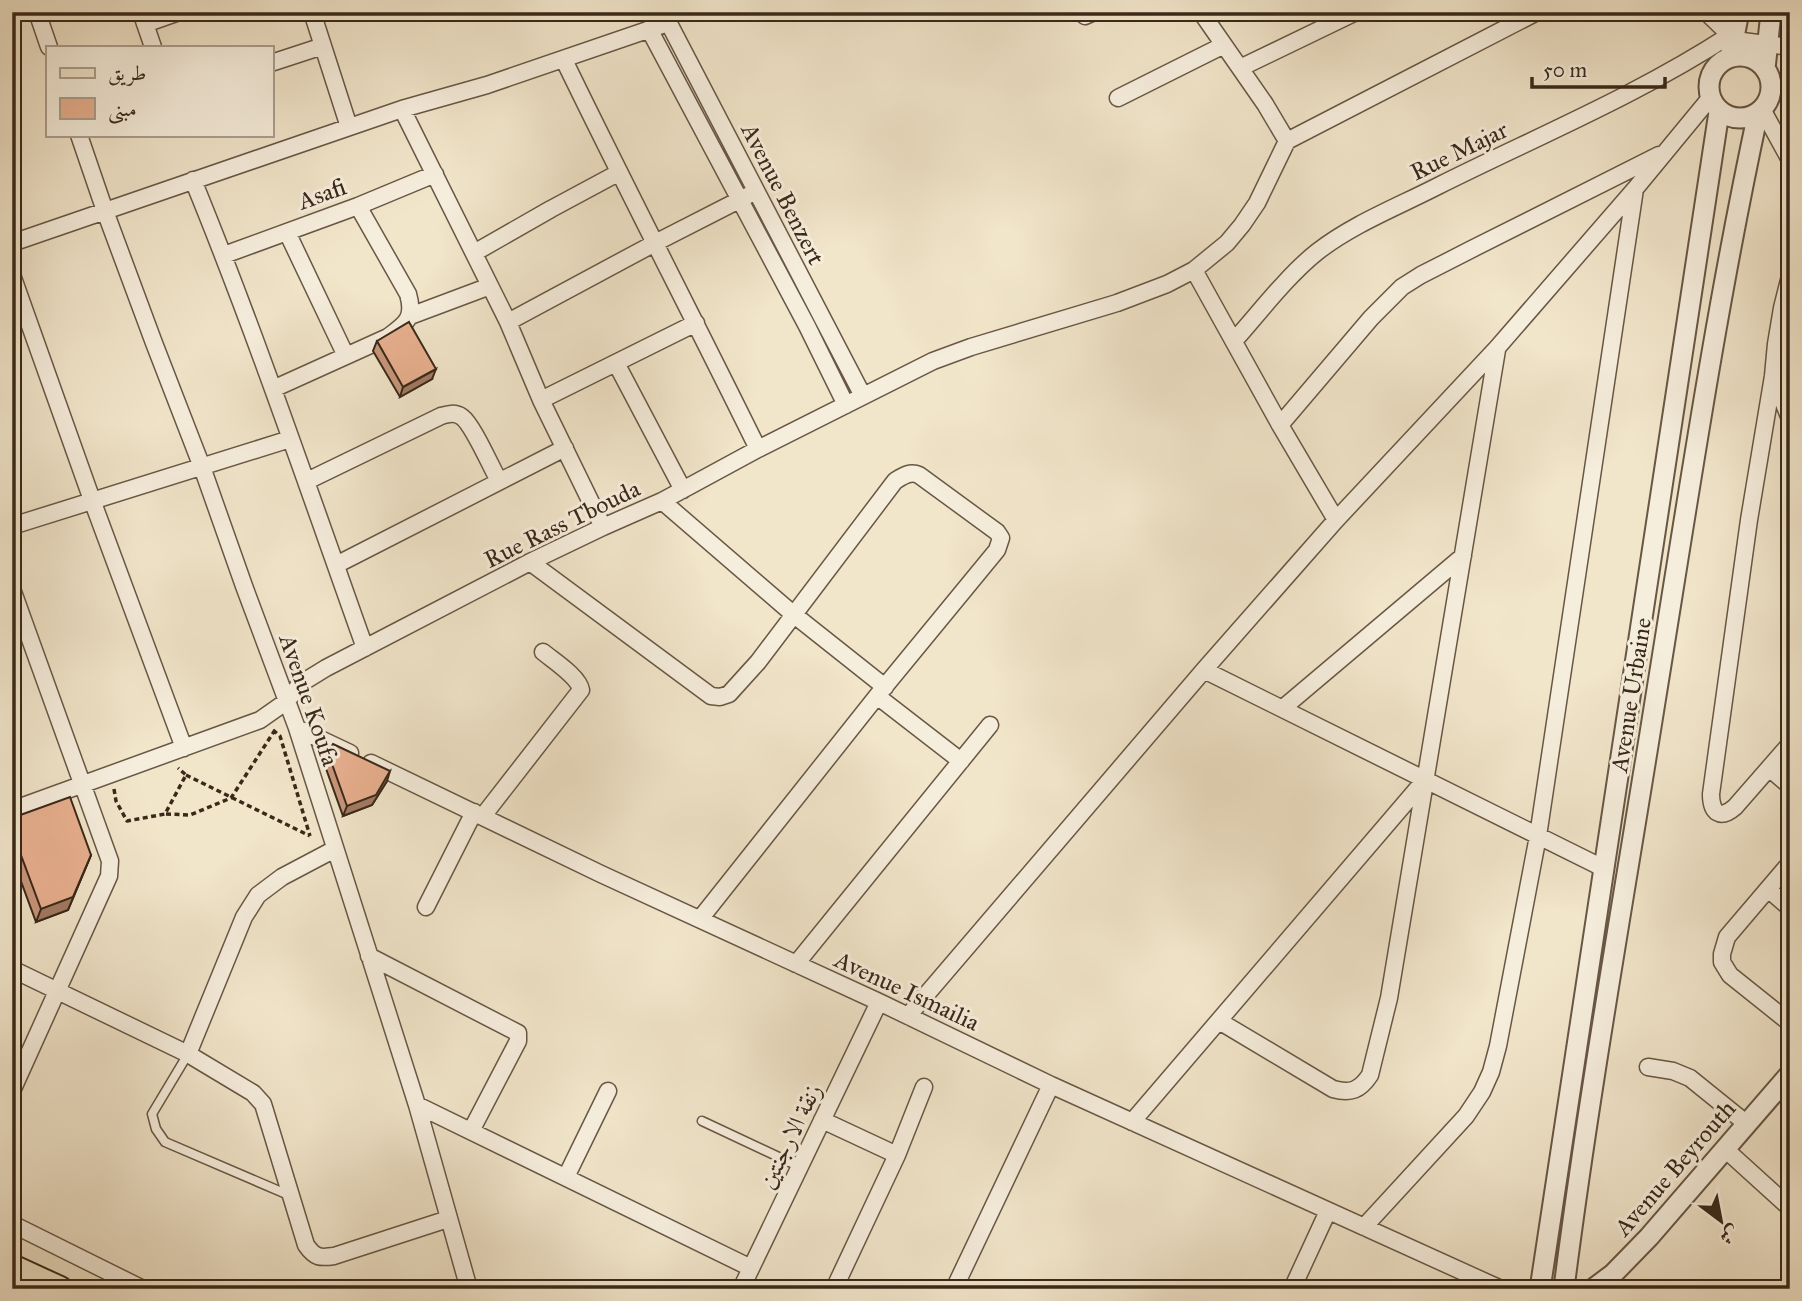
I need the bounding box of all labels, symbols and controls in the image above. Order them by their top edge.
legend [46,46,273,136]
scale bar [1532,46,1666,90]
text: 50 m [1543,57,1588,83]
text: طريق [108,60,146,86]
text: مبنى [108,96,137,124]
street label: Rue Majar [1405,115,1513,187]
street label: Avenue Benzert [734,117,832,270]
street label: Asafi [293,171,350,217]
street label: Rue Rass Tbouda [479,473,646,575]
street label: Avenue Urbaine [1604,616,1658,775]
street label: Avenue Koufa [272,629,346,771]
street label: Avenue Ismailia [829,944,985,1038]
street label: زنقة الارجنتين [752,1078,828,1194]
street label: Avenue Beyrouth [1607,1094,1742,1243]
north arrow [1686,1186,1756,1256]
text: ش [1716,1220,1744,1250]

